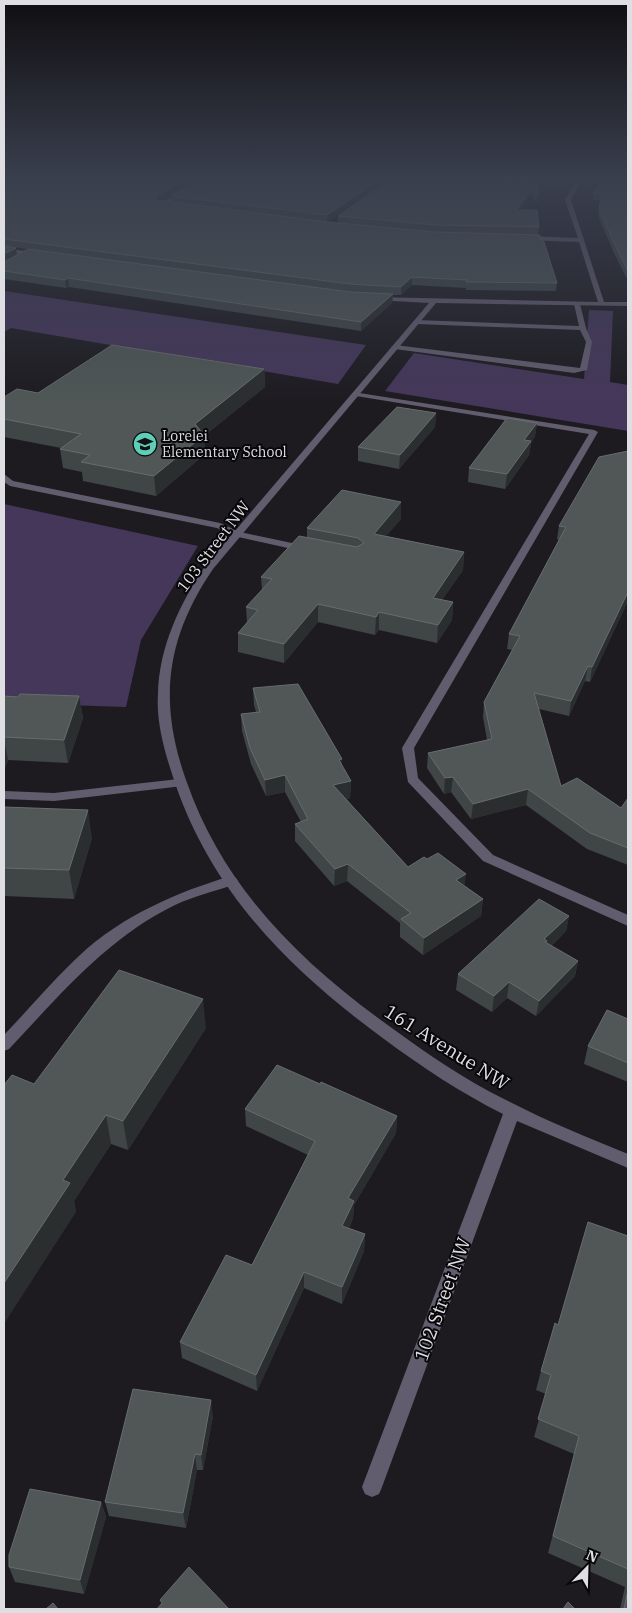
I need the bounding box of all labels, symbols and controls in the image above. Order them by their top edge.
place label: Lorelei Elementary School [162,427,287,461]
school or university icon: Lorelei Elementary School [132,431,158,457]
street label: 103 Street NW [172,496,254,596]
street label: 161 Avenue NW [380,999,514,1095]
street label: 102 Street NW [409,1234,475,1364]
north arrow [562,1543,612,1593]
text: N [583,1546,601,1566]

